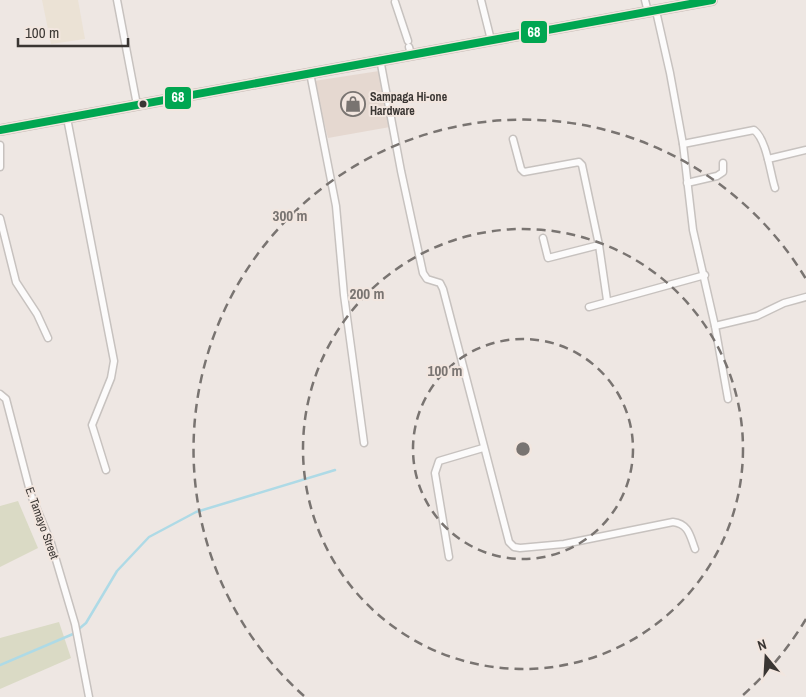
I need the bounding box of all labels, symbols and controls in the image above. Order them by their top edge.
scale bar [18,15,128,47]
line badge: 68 [520,20,548,44]
text: 100 m [25,22,59,43]
text: 68 [528,23,540,41]
line badge: 68 [164,86,192,110]
text: 68 [172,88,184,106]
place label: Sampaga Hi-one Hardware [370,89,448,119]
shop icon: Sampaga Hi-one Hardware [340,91,366,117]
unlabelled marker [138,99,148,109]
text: 300 m [273,205,307,226]
text: 200 m [350,283,384,304]
text: 100 m [428,360,462,381]
centre of rings [514,440,532,458]
street label: E. Tamayo Street [22,485,63,561]
north arrow [741,632,791,682]
text: N [755,635,769,654]

